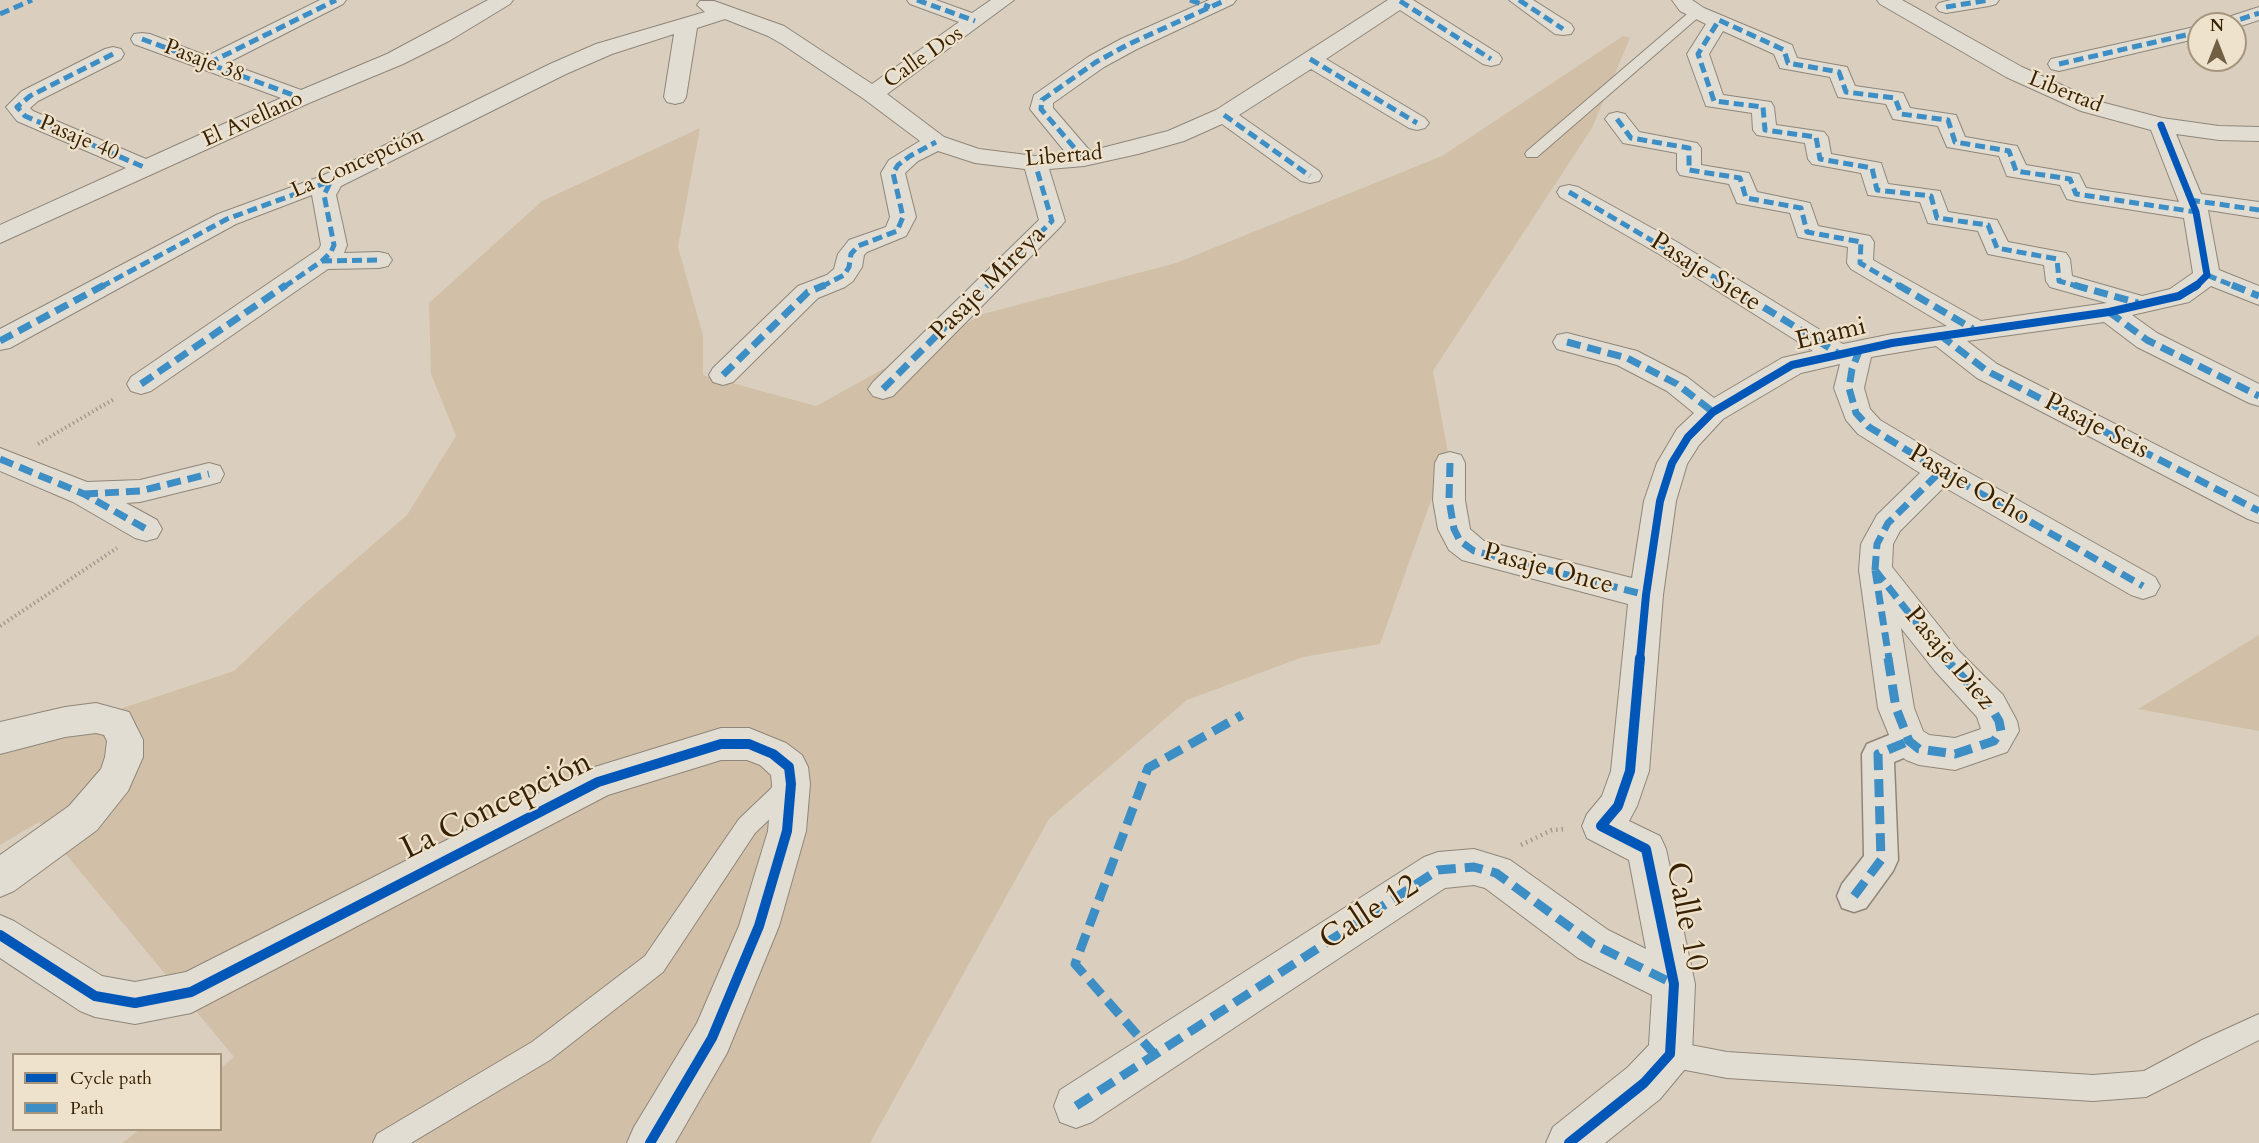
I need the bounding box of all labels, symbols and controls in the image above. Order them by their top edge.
north arrow [2187,12,2247,72]
text: N [2210,15,2224,37]
street label: Calle Dos [879,21,969,95]
street label: Pasaje 38 [160,35,248,89]
street label: Libertad [2024,66,2106,120]
street label: El Avellano [199,86,307,154]
street label: Pasaje 40 [35,110,123,168]
street label: La Concepción [288,123,428,205]
street label: Libertad [1024,140,1104,174]
street label: Pasaje Mireya [925,220,1053,348]
street label: Pasaje Siete [1644,227,1766,319]
street label: Enami [1793,312,1869,358]
street label: Pasaje Seis [2038,387,2154,467]
street label: Pasaje Ocho [1903,439,2035,533]
street label: Pasaje Once [1479,538,1617,602]
street label: Pasaje Diez [1897,601,2001,717]
street label: La Concepción [396,744,598,870]
street label: Calle 10 [1656,859,1714,975]
street label: Calle 12 [1313,868,1427,960]
legend [12,1053,222,1131]
text: Cycle path [70,1066,152,1091]
text: Path [70,1096,104,1121]

